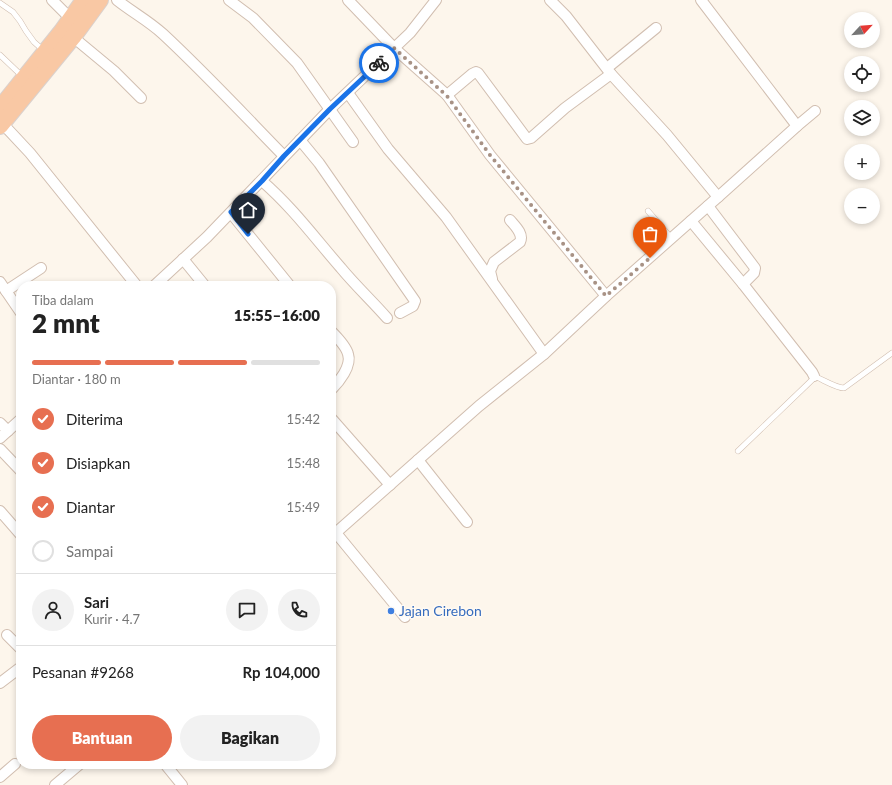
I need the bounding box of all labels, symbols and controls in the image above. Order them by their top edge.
north arrow [844,12,880,48]
map controls [844,12,880,224]
courier [359,43,399,83]
icon: bike [368,52,390,74]
button: locate [844,56,880,92]
button: layers [844,100,880,136]
button: + [844,144,880,180]
button: − [844,188,880,224]
pin [231,193,265,234]
icon: home [237,199,259,221]
pin [633,217,667,258]
icon: bag [639,223,661,245]
text: Tiba dalam [32,292,94,308]
text: 15:55–16:00 [234,306,320,324]
text: 2 mnt [32,307,100,339]
text: Diantar · 180 m [32,371,121,387]
icon: check [32,408,54,430]
text: Diterima [66,410,123,428]
text: 15:42 [287,411,320,427]
icon: check [32,452,54,474]
text: Disiapkan [66,454,130,472]
text: 15:48 [287,455,320,471]
icon: check [32,496,54,518]
text: Diantar [66,498,115,516]
text: 15:49 [287,499,320,515]
text: Sampai [66,542,113,560]
button: person [32,589,74,631]
button: chat [226,589,268,631]
button: phone [278,589,320,631]
text: Sari [84,593,109,611]
place label: Jajan Cirebon [399,602,482,619]
marker: Jajan Cirebon [386,606,396,616]
text: Kurir · 4.7 [84,611,140,627]
text: Pesanan #9268 [32,663,134,681]
text: Rp 104,000 [243,663,320,681]
button: Bantuan [32,715,172,761]
button: Bagikan [180,715,320,761]

